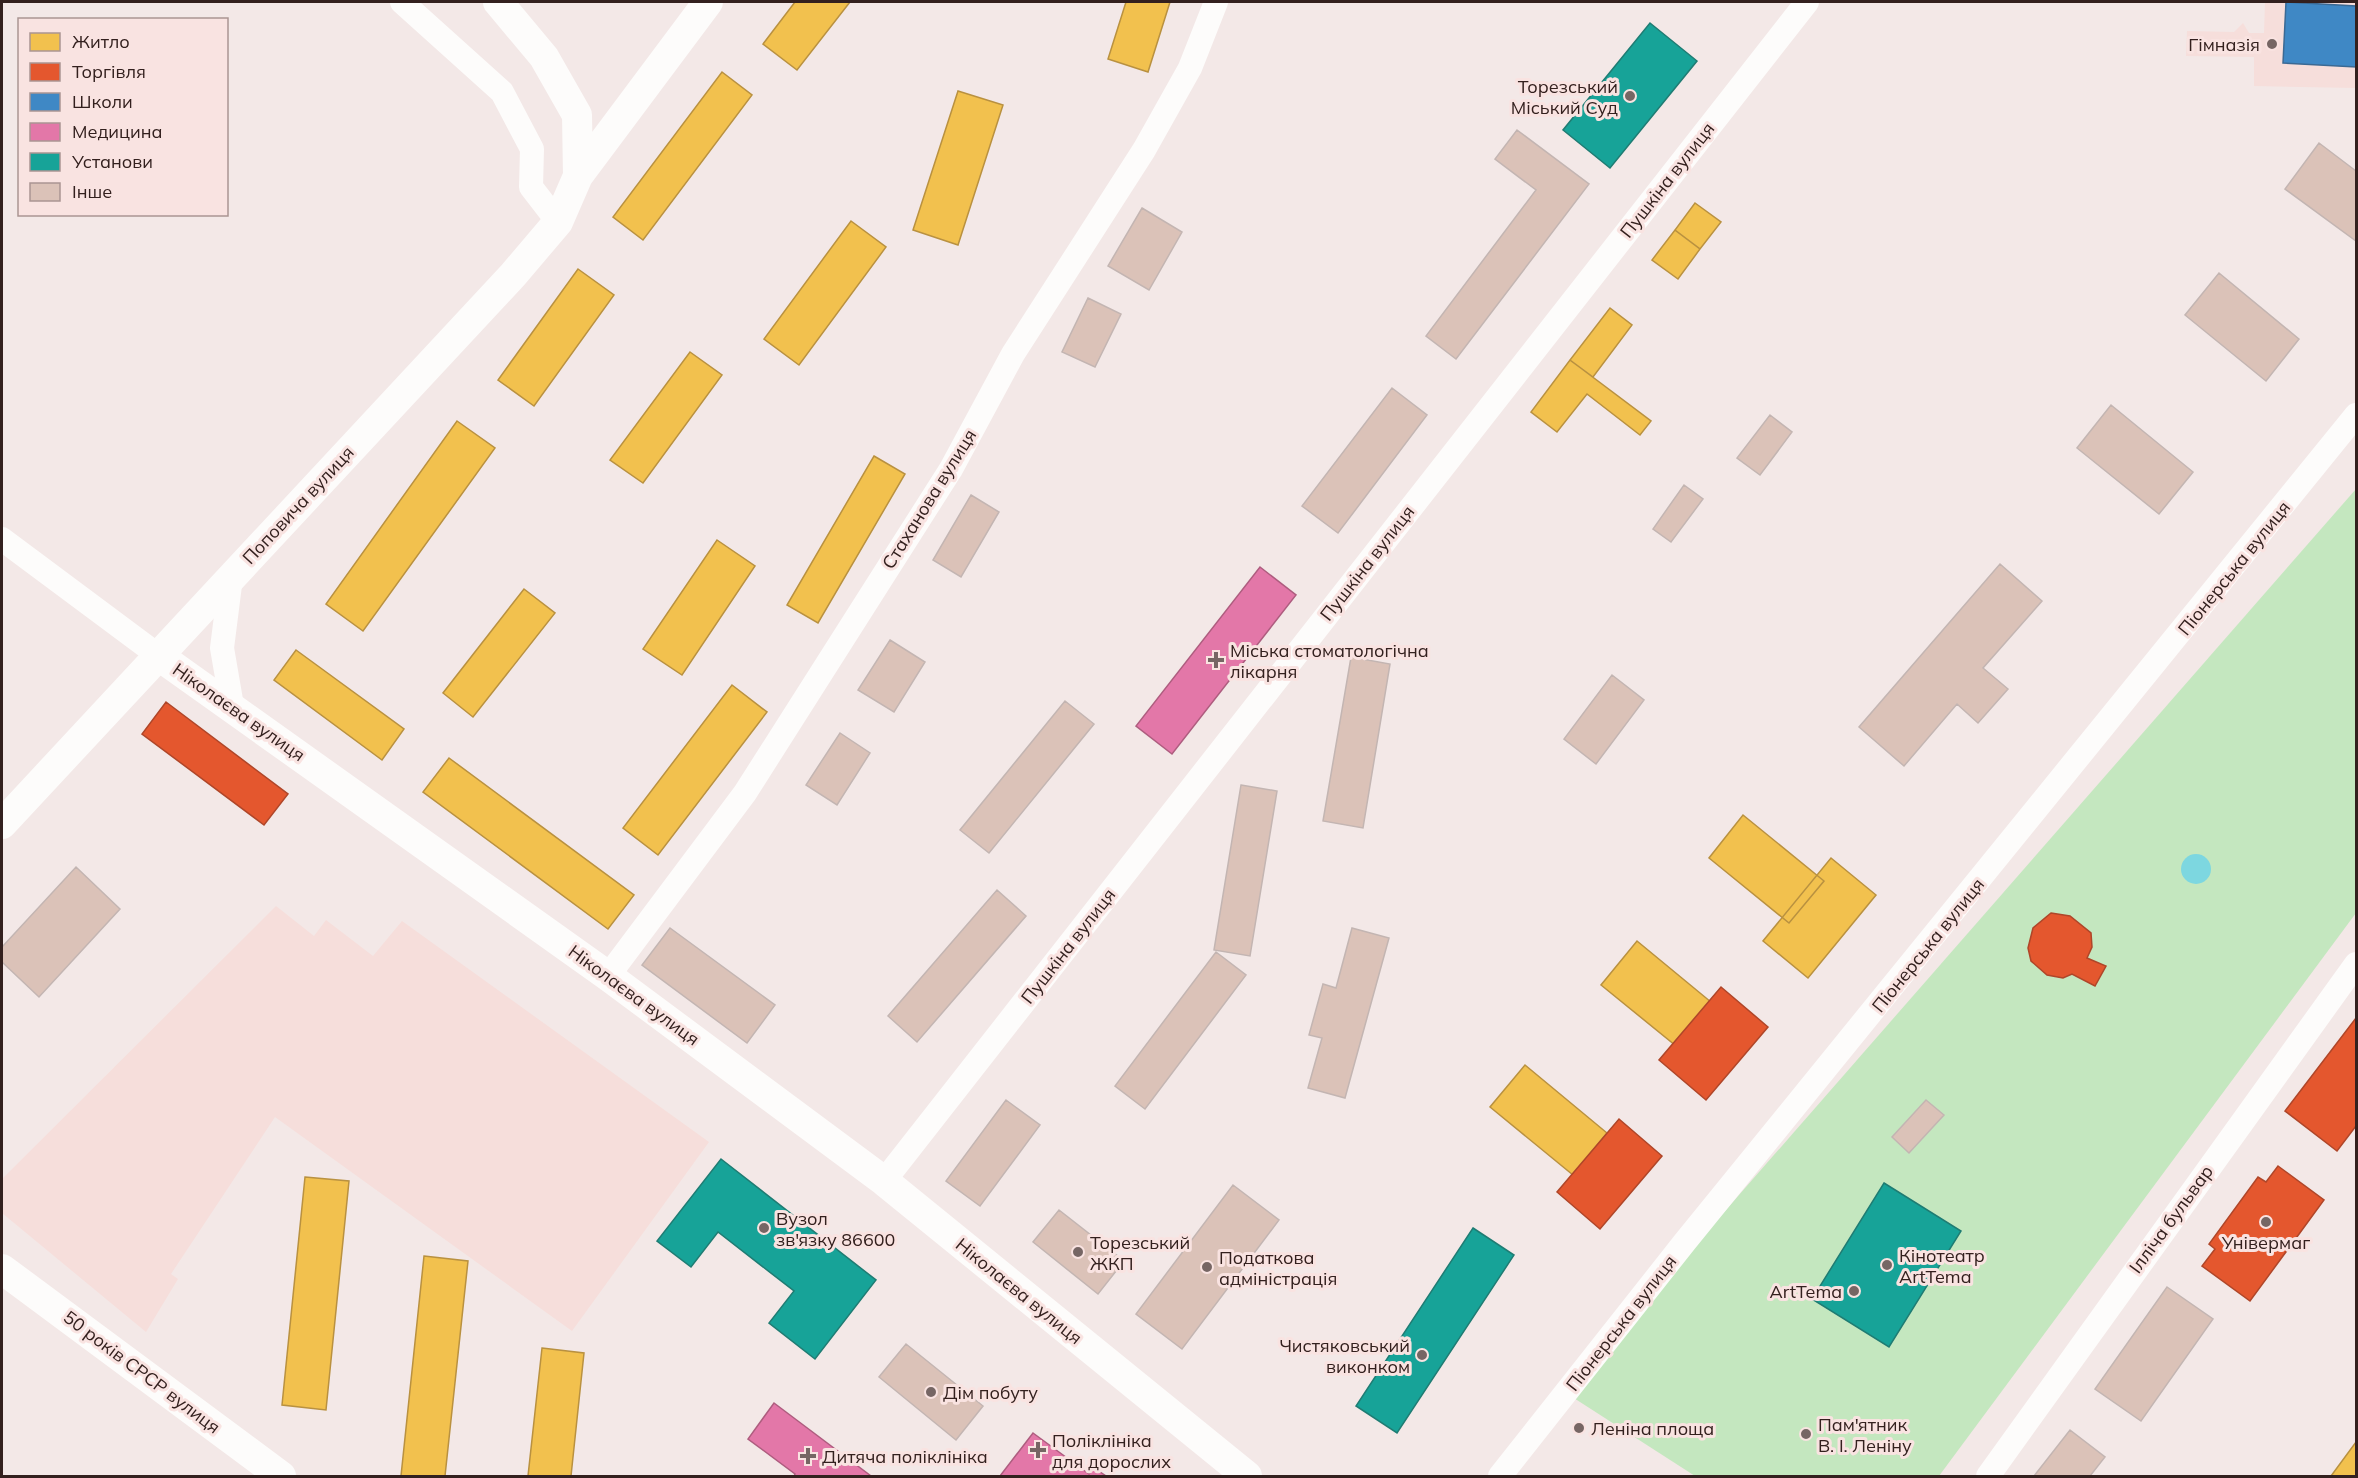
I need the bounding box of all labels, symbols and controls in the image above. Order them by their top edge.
legend [18,18,228,216]
text: Житло [72,30,130,53]
place label: Гімназія [2188,33,2260,56]
marker: Гімназія [2265,37,2279,51]
text: Торгівля [72,60,146,83]
place label: Торезський Міський Суд [1511,75,1618,119]
marker: Торезський Міський Суд [1623,89,1637,103]
text: Школи [72,90,133,113]
street label: Пушкіна вулиця [1615,118,1719,242]
text: Медицина [72,120,163,143]
text: Установи [71,150,153,173]
text: Інше [72,180,112,203]
street label: Стаханова вулиця [877,425,981,573]
street label: Поповича вулиця [237,441,359,569]
street label: Піонерська вулиця [2173,496,2295,640]
street label: Пушкіна вулиця [1315,501,1419,625]
place label: Міська стоматологічна лікарня [1230,639,1429,683]
marker: Міська стоматологічна лікарня [1207,651,1225,669]
street label: Ніколаєва вулиця [168,658,310,766]
street label: Піонерська вулиця [1867,873,1989,1017]
street label: Пушкіна вулиця [1016,884,1120,1008]
street label: Ніколаєва вулиця [564,940,704,1050]
street label: Ілліча бульвар [2124,1160,2218,1278]
place label: Вузол зв'язку 86600 [776,1207,895,1251]
marker: Універмаг [2259,1215,2273,1229]
marker: Вузол зв'язку 86600 [757,1221,771,1235]
place label: Торезський ЖКП [1090,1231,1190,1275]
place label: Універмаг [2221,1231,2310,1254]
street label: Ніколаєва вулиця [951,1233,1087,1349]
place label: Кінотеатр ArtTema [1899,1244,1985,1288]
marker: Торезський ЖКП [1071,1245,1085,1259]
place label: Податкова адміністрація [1219,1246,1337,1290]
street label: Піонерська вулиця [1561,1250,1681,1396]
marker: Кінотеатр ArtTema [1880,1258,1894,1272]
marker: Податкова адміністрація [1200,1260,1214,1274]
place label: ArtTema [1770,1280,1842,1303]
marker: ArtTema [1847,1284,1861,1298]
street label: 50 років СРСР вулиця [59,1305,225,1439]
place label: Чистяковський виконком [1279,1334,1410,1378]
marker: Чистяковський виконком [1415,1348,1429,1362]
place label: Дім побуту [943,1381,1038,1404]
marker: Дім побуту [924,1385,938,1399]
place label: Пам'ятник В. І. Леніну [1818,1413,1912,1457]
place label: Леніна площа [1591,1417,1714,1440]
marker: Леніна площа [1572,1421,1586,1435]
marker: Пам'ятник В. І. Леніну [1799,1427,1813,1441]
place label: Поліклініка для дорослих [1052,1429,1171,1473]
marker: Поліклініка для дорослих [1029,1441,1047,1459]
place label: Дитяча поліклініка [822,1445,988,1468]
marker: Дитяча поліклініка [799,1447,817,1465]

